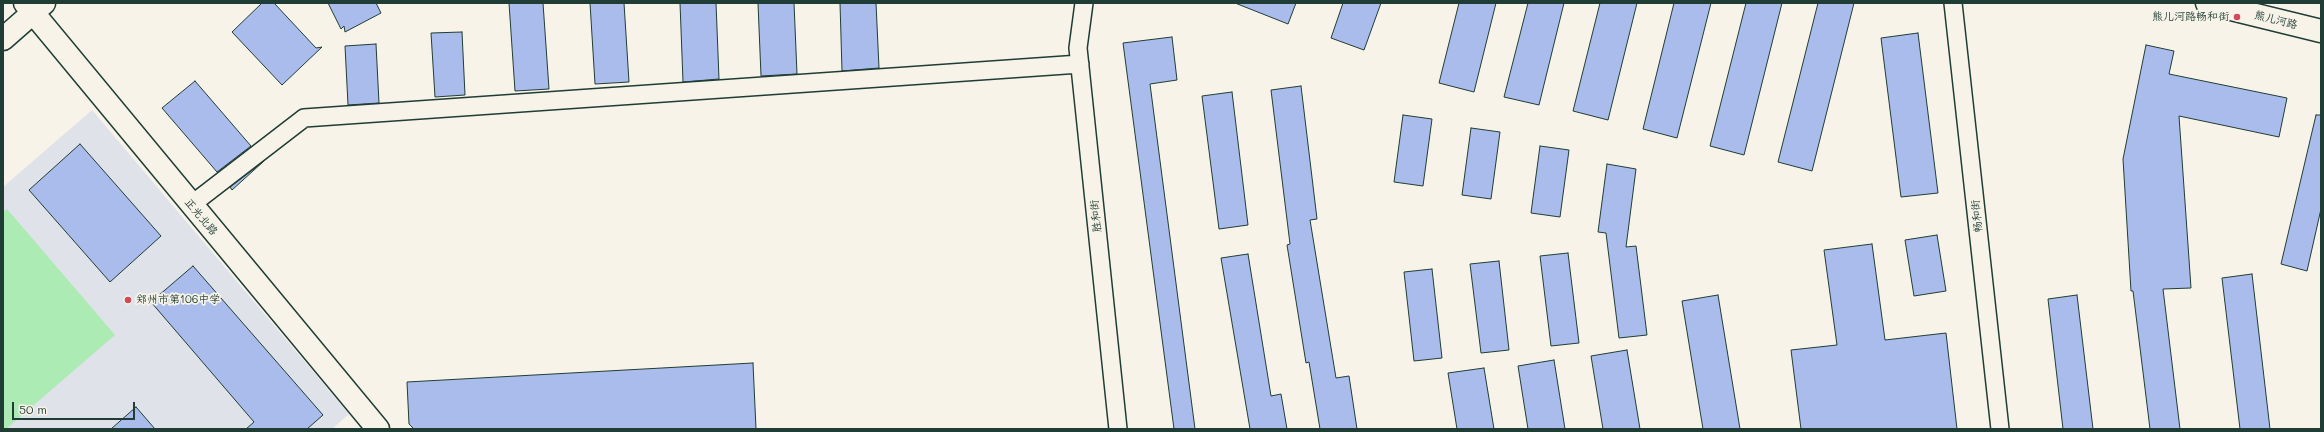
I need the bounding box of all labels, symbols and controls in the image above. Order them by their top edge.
street label: 熊儿河路 [2253,8,2299,32]
place label: 熊儿河路畅和街 [2152,10,2229,24]
marker: 熊儿河路畅和街 [2232,12,2242,22]
street label: 正光北路 [182,196,220,238]
street label: 胜和街 [1088,199,1104,233]
street label: 畅和街 [1969,199,1985,233]
place label: 郑州市第106中学 [136,293,220,307]
marker: 郑州市第106中学 [123,295,133,305]
scale bar [14,394,137,420]
text: 50 m [19,401,47,417]

